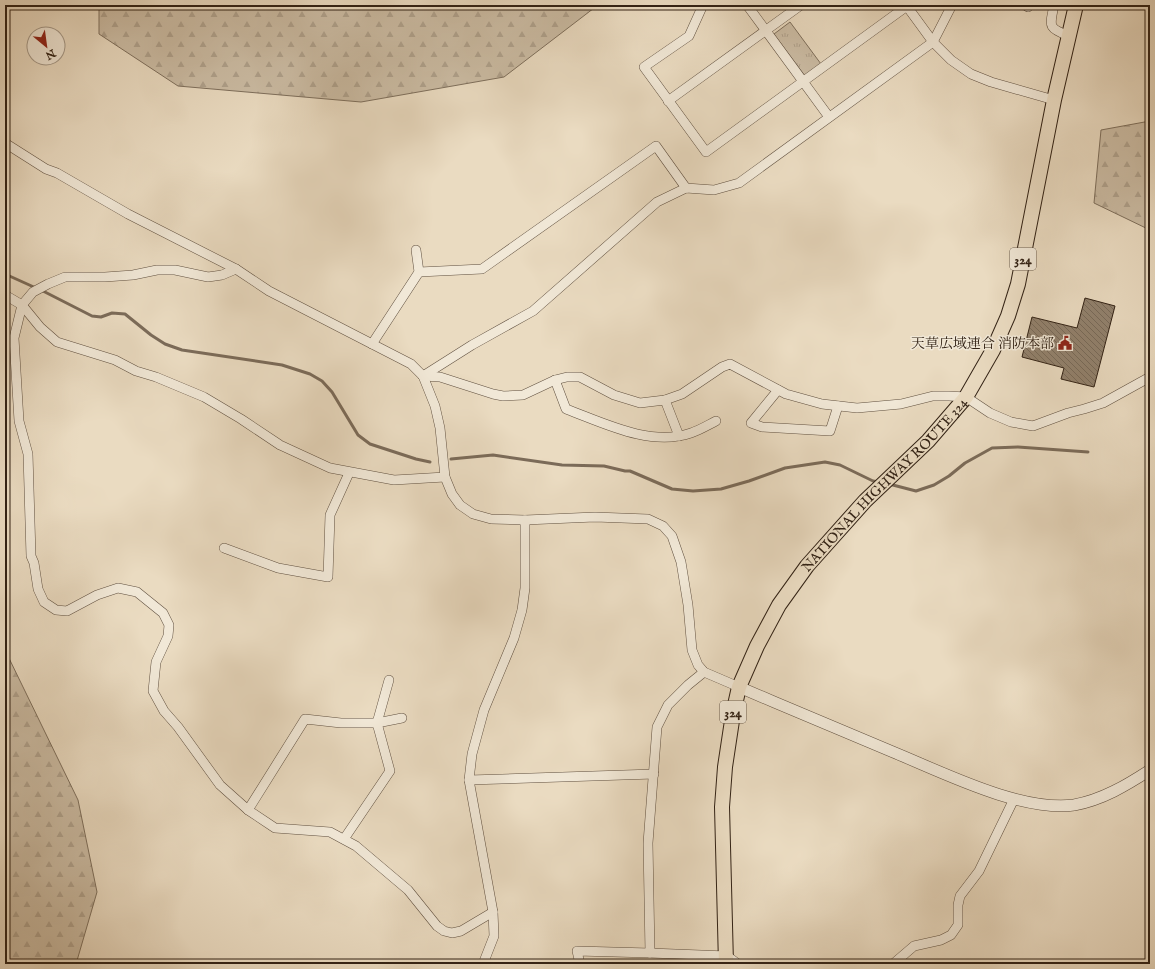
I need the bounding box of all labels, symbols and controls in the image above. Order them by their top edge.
north arrow [26,26,66,66]
text: N [42,45,59,63]
road number: 324 [1010,248,1036,270]
place label: 天草広域連合 消防本部 [911,335,1054,353]
public building icon: 天草広域連合 消防本部 [1057,335,1073,351]
street label: NATIONAL HIGHWAY ROUTE 324 [798,394,972,576]
road number: 324 [720,701,746,723]

